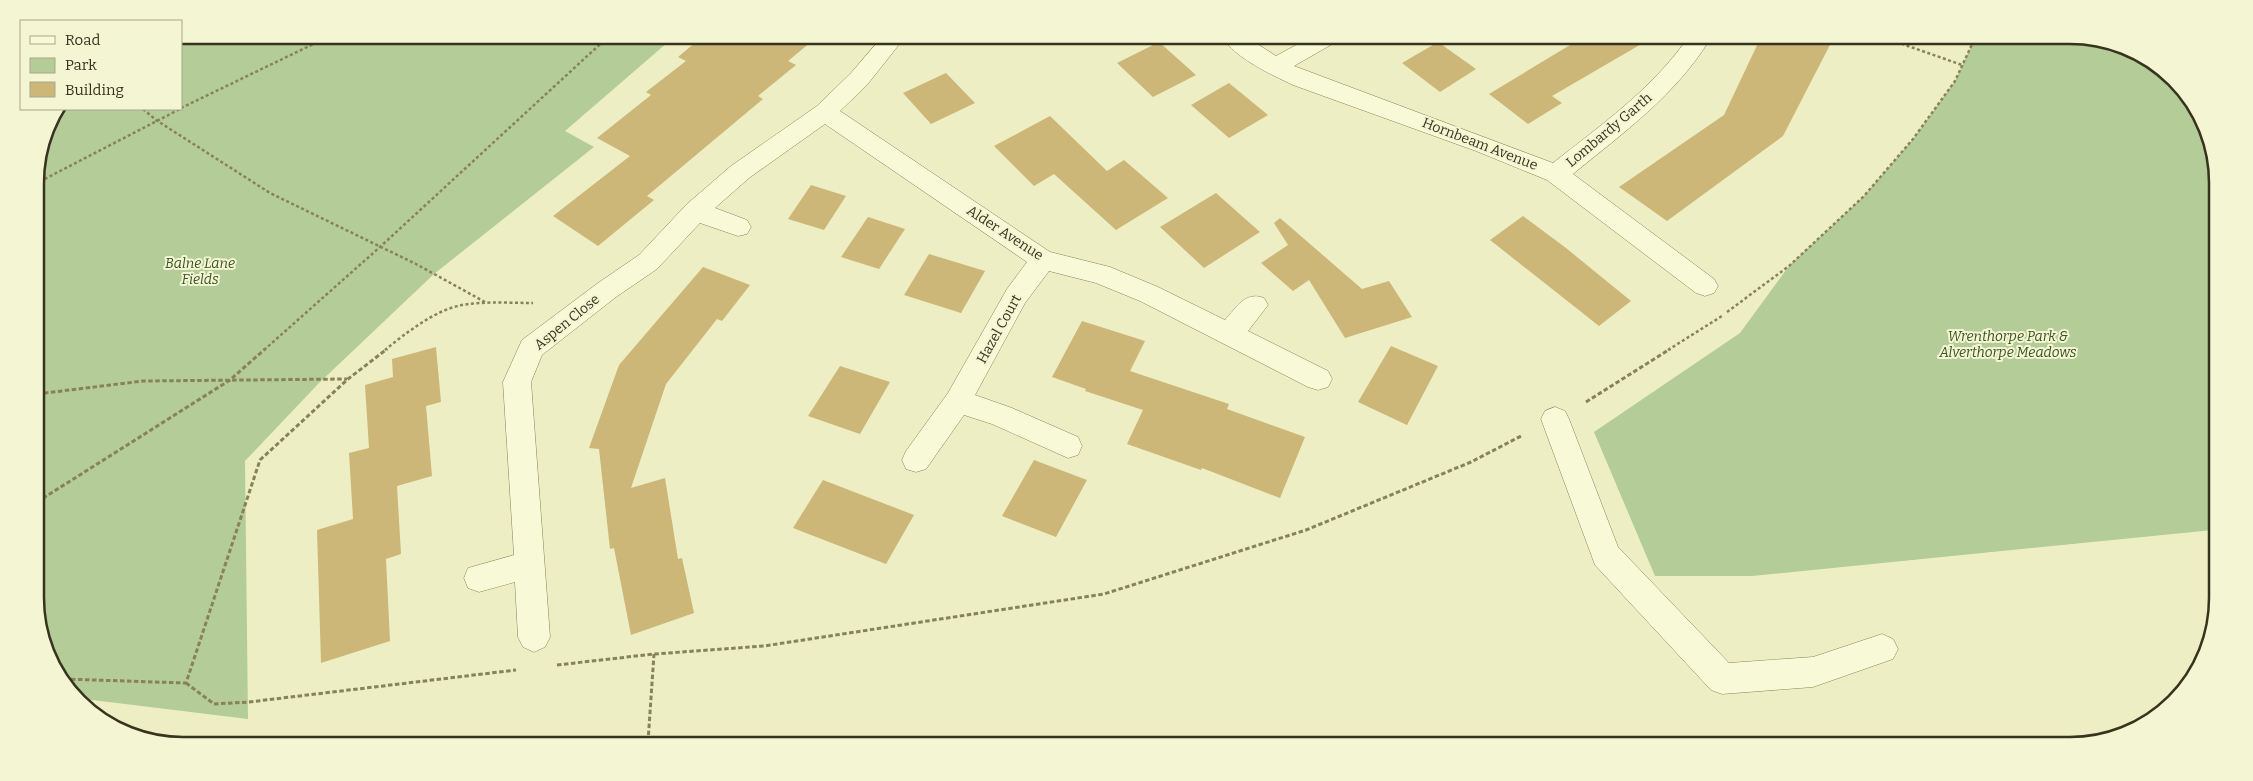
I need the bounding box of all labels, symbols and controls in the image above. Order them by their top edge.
legend [20,20,182,110]
text: Road [65,31,100,49]
text: Park [65,56,97,74]
text: Building [65,81,124,99]
street label: Lombardy Garth [1563,89,1655,171]
street label: Hornbeam Avenue [1420,114,1540,174]
street label: Alder Avenue [963,202,1047,264]
park label: Balne Lane Fields [165,255,235,288]
street label: Aspen Close [531,291,603,353]
street label: Hazel Court [973,291,1025,367]
park label: Wrenthorpe Park & Alverthorpe Meadows [1939,328,2077,361]

